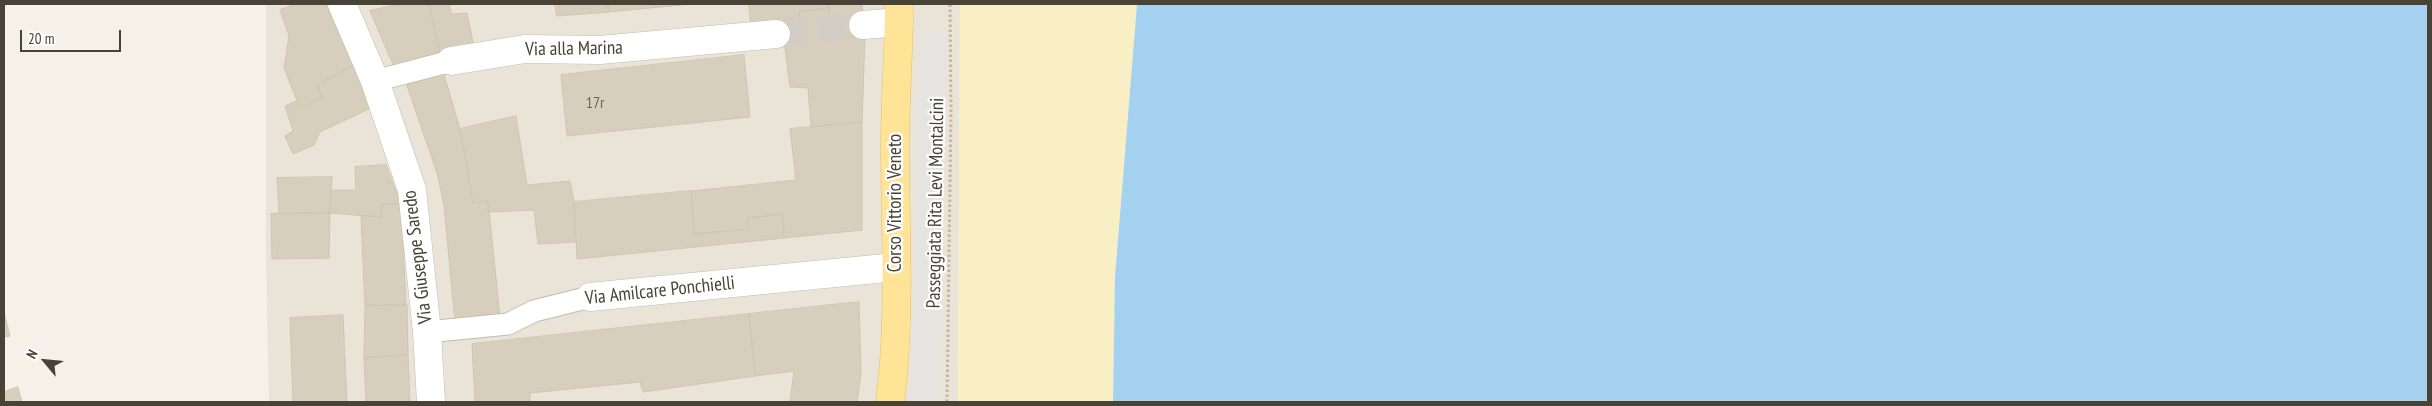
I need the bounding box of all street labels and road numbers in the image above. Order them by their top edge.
street label: Via alla Marina [525,37,623,61]
street label: Passeggiata Rita Levi Montalcini [923,98,949,308]
street label: Corso Vittorio Veneto [885,134,907,272]
street label: Via Giuseppe Saredo [399,189,437,325]
street label: Via Amilcare Ponchielli [584,272,736,310]

